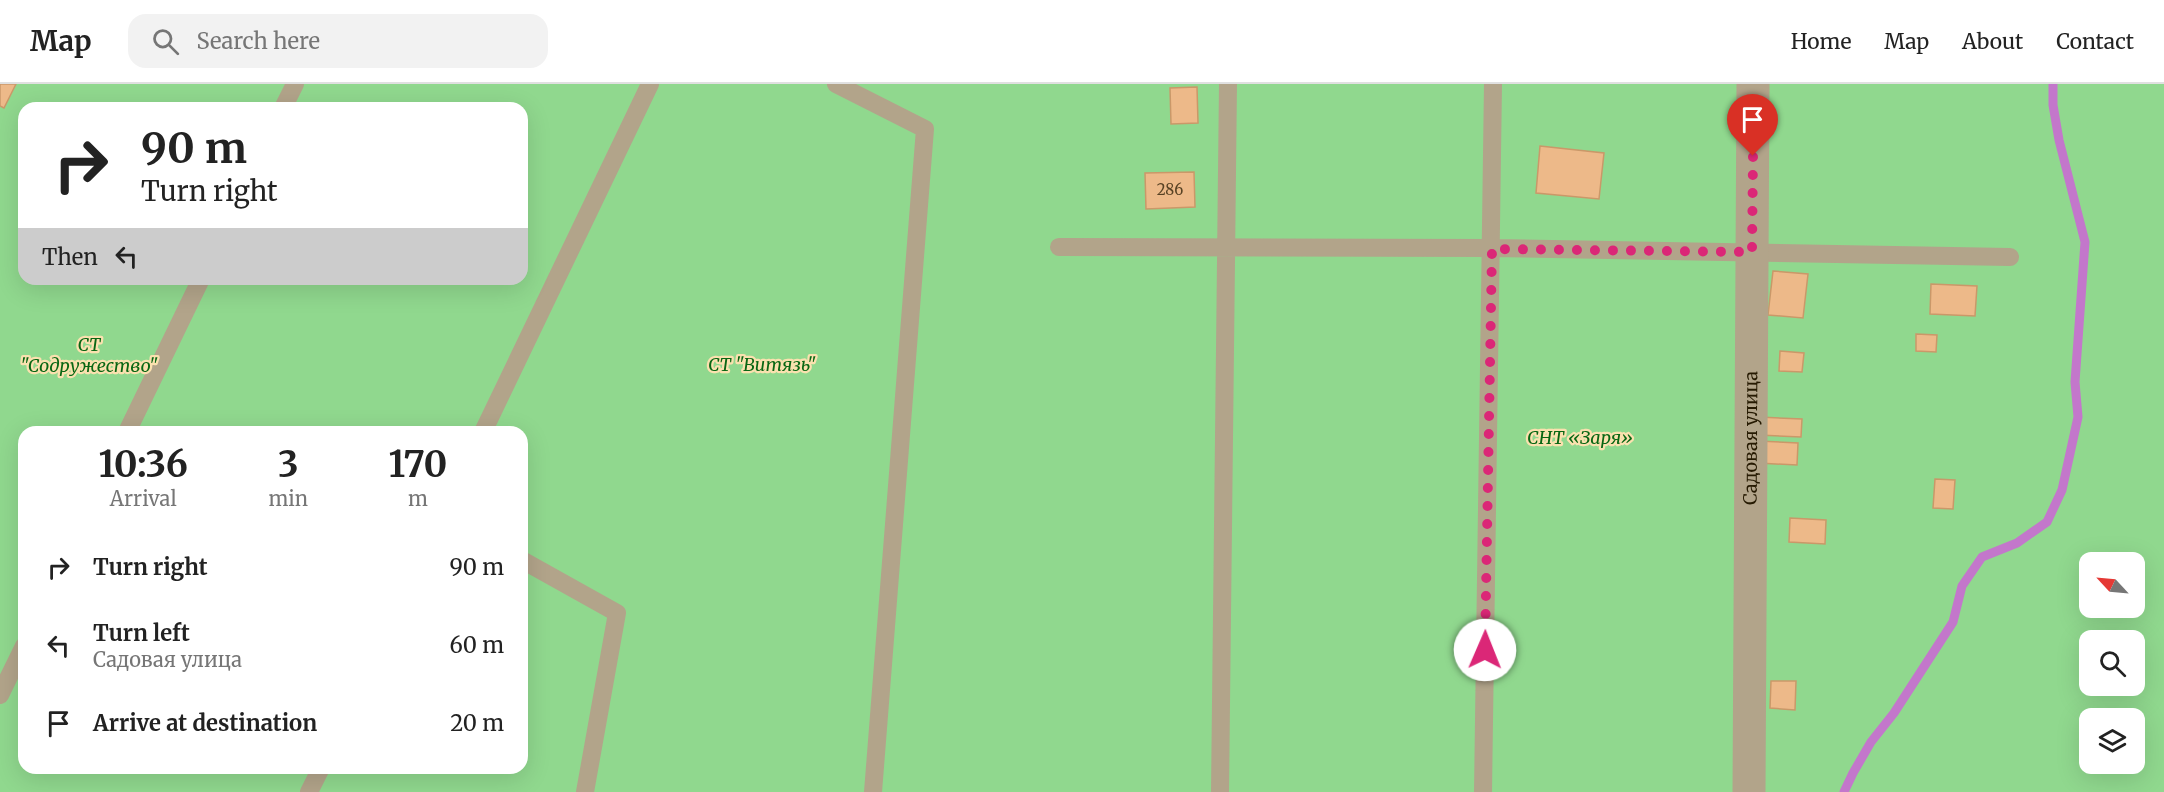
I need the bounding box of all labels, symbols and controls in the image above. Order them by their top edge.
search box [128,14,548,68]
text: Map [30,23,92,59]
icon: search [149,25,182,58]
text: Search here [197,27,320,55]
text: Home [1791,28,1851,55]
text: Map [1884,28,1929,55]
text: About [1962,28,2023,55]
text: Contact [2056,28,2134,55]
pin [1727,94,1778,156]
icon: arrive [1736,103,1769,136]
text: 90 m [141,122,247,174]
icon: right [42,126,120,204]
text: Turn right [141,174,278,208]
house number: 286 [1157,180,1183,199]
icon: left [110,240,143,273]
text: Then [42,243,98,271]
park label: СТ "Содружество" [20,333,158,377]
park label: СТ "Витязь" [708,353,816,376]
street label: Садовая улица [1739,371,1762,505]
park label: СНТ «Заря» [1527,426,1633,449]
text: 10:36 [99,442,188,487]
text: 3 [278,442,299,487]
text: 170 [389,442,447,487]
text: Arrival [110,486,177,511]
text: min [268,486,308,511]
text: m [408,486,428,511]
icon: right [42,551,75,584]
north arrow [2079,552,2145,618]
map controls [2079,552,2145,774]
text: Turn right [93,553,207,581]
text: 90 m [449,553,504,581]
position arrow [1453,618,1517,682]
text: Turn left [93,619,190,647]
icon: left [42,629,75,662]
button: search [2079,630,2145,696]
text: 60 m [450,631,504,659]
text: Садовая улица [93,647,242,672]
icon: arrive [42,707,75,740]
button: layers [2079,708,2145,774]
text: Arrive at destination [93,709,317,737]
text: 20 m [450,709,504,737]

